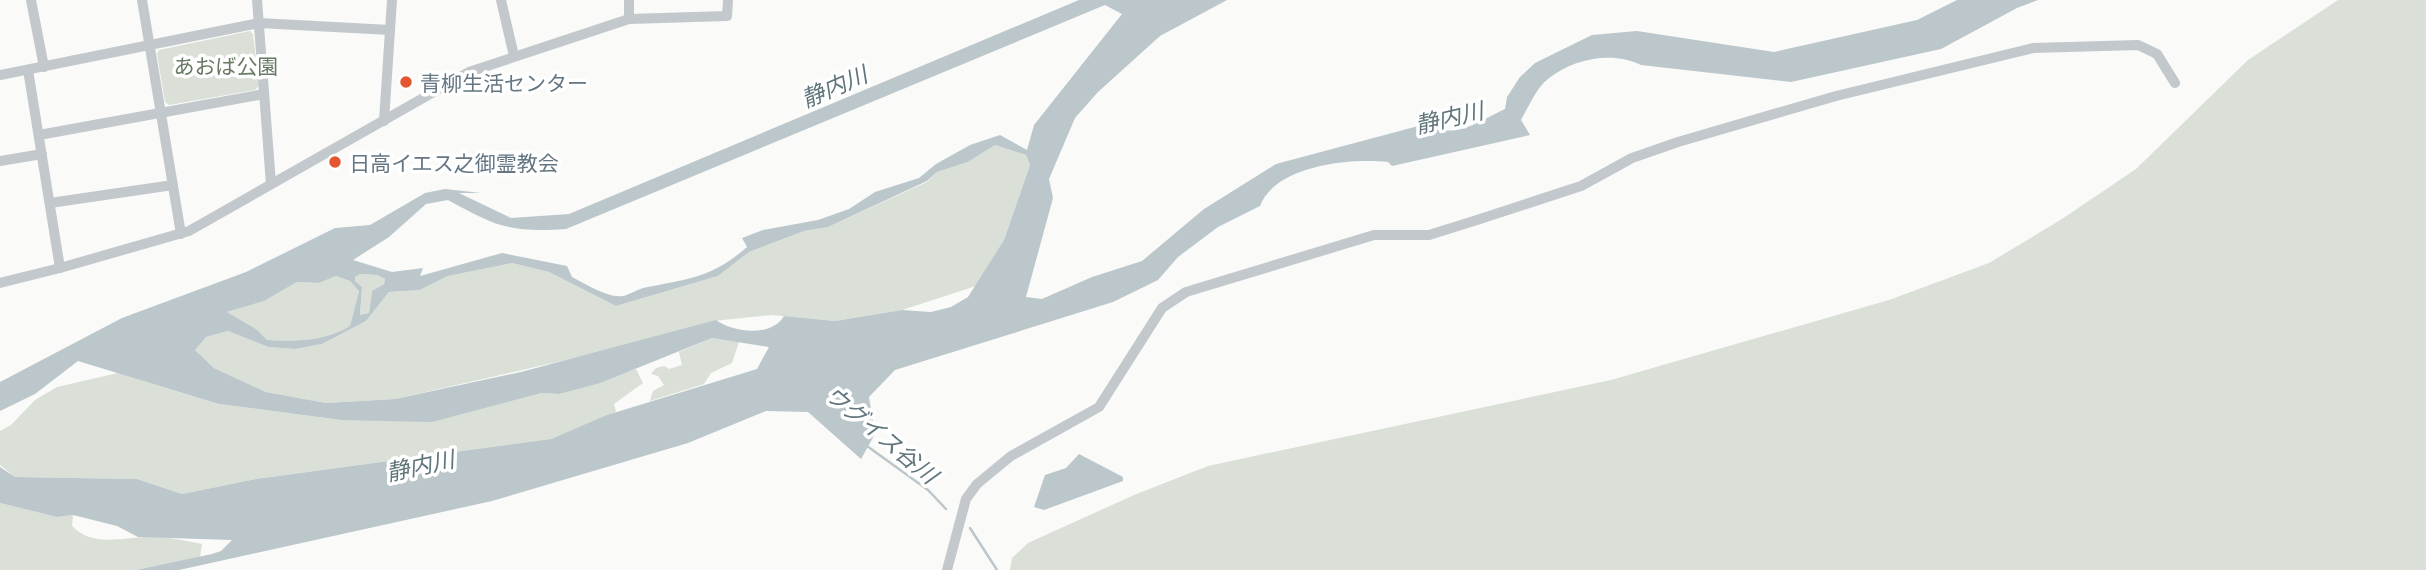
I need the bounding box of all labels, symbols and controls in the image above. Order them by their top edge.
park label: あおば公園 [174,53,279,78]
water label: 静内川 [797,58,874,112]
place label: 青柳生活センター [420,70,588,95]
marker: 青柳生活センター [398,74,414,90]
water label: 静内川 [1412,95,1489,138]
place label: 日高イエス之御霊教会 [349,150,559,175]
marker: 日高イエス之御霊教会 [327,154,343,170]
water label: ウグイス谷川 [820,379,946,491]
water label: 静内川 [383,444,460,486]

